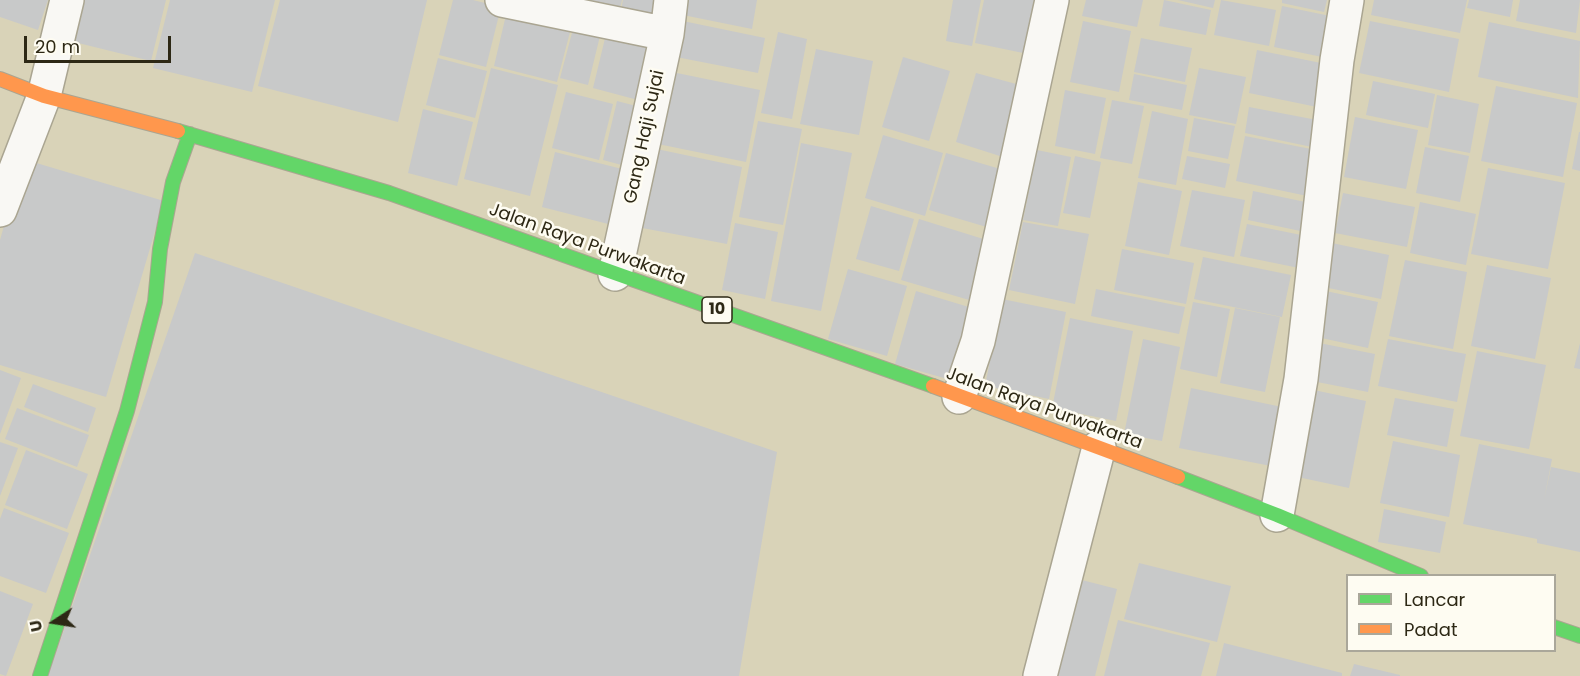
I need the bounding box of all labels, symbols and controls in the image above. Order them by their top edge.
scale bar [27,24,174,62]
text: 20 m [35,34,80,59]
street label: Gang Haji Sujai [620,68,670,206]
street label: Jalan Raya Purwakarta [486,199,688,291]
road number: 10 [702,297,732,323]
street label: Jalan Raya Purwakarta [943,363,1145,455]
legend [1346,574,1556,652]
text: Lancar [1404,587,1465,612]
north arrow [24,592,84,652]
text: Padat [1404,617,1457,642]
text: U [23,618,48,634]

